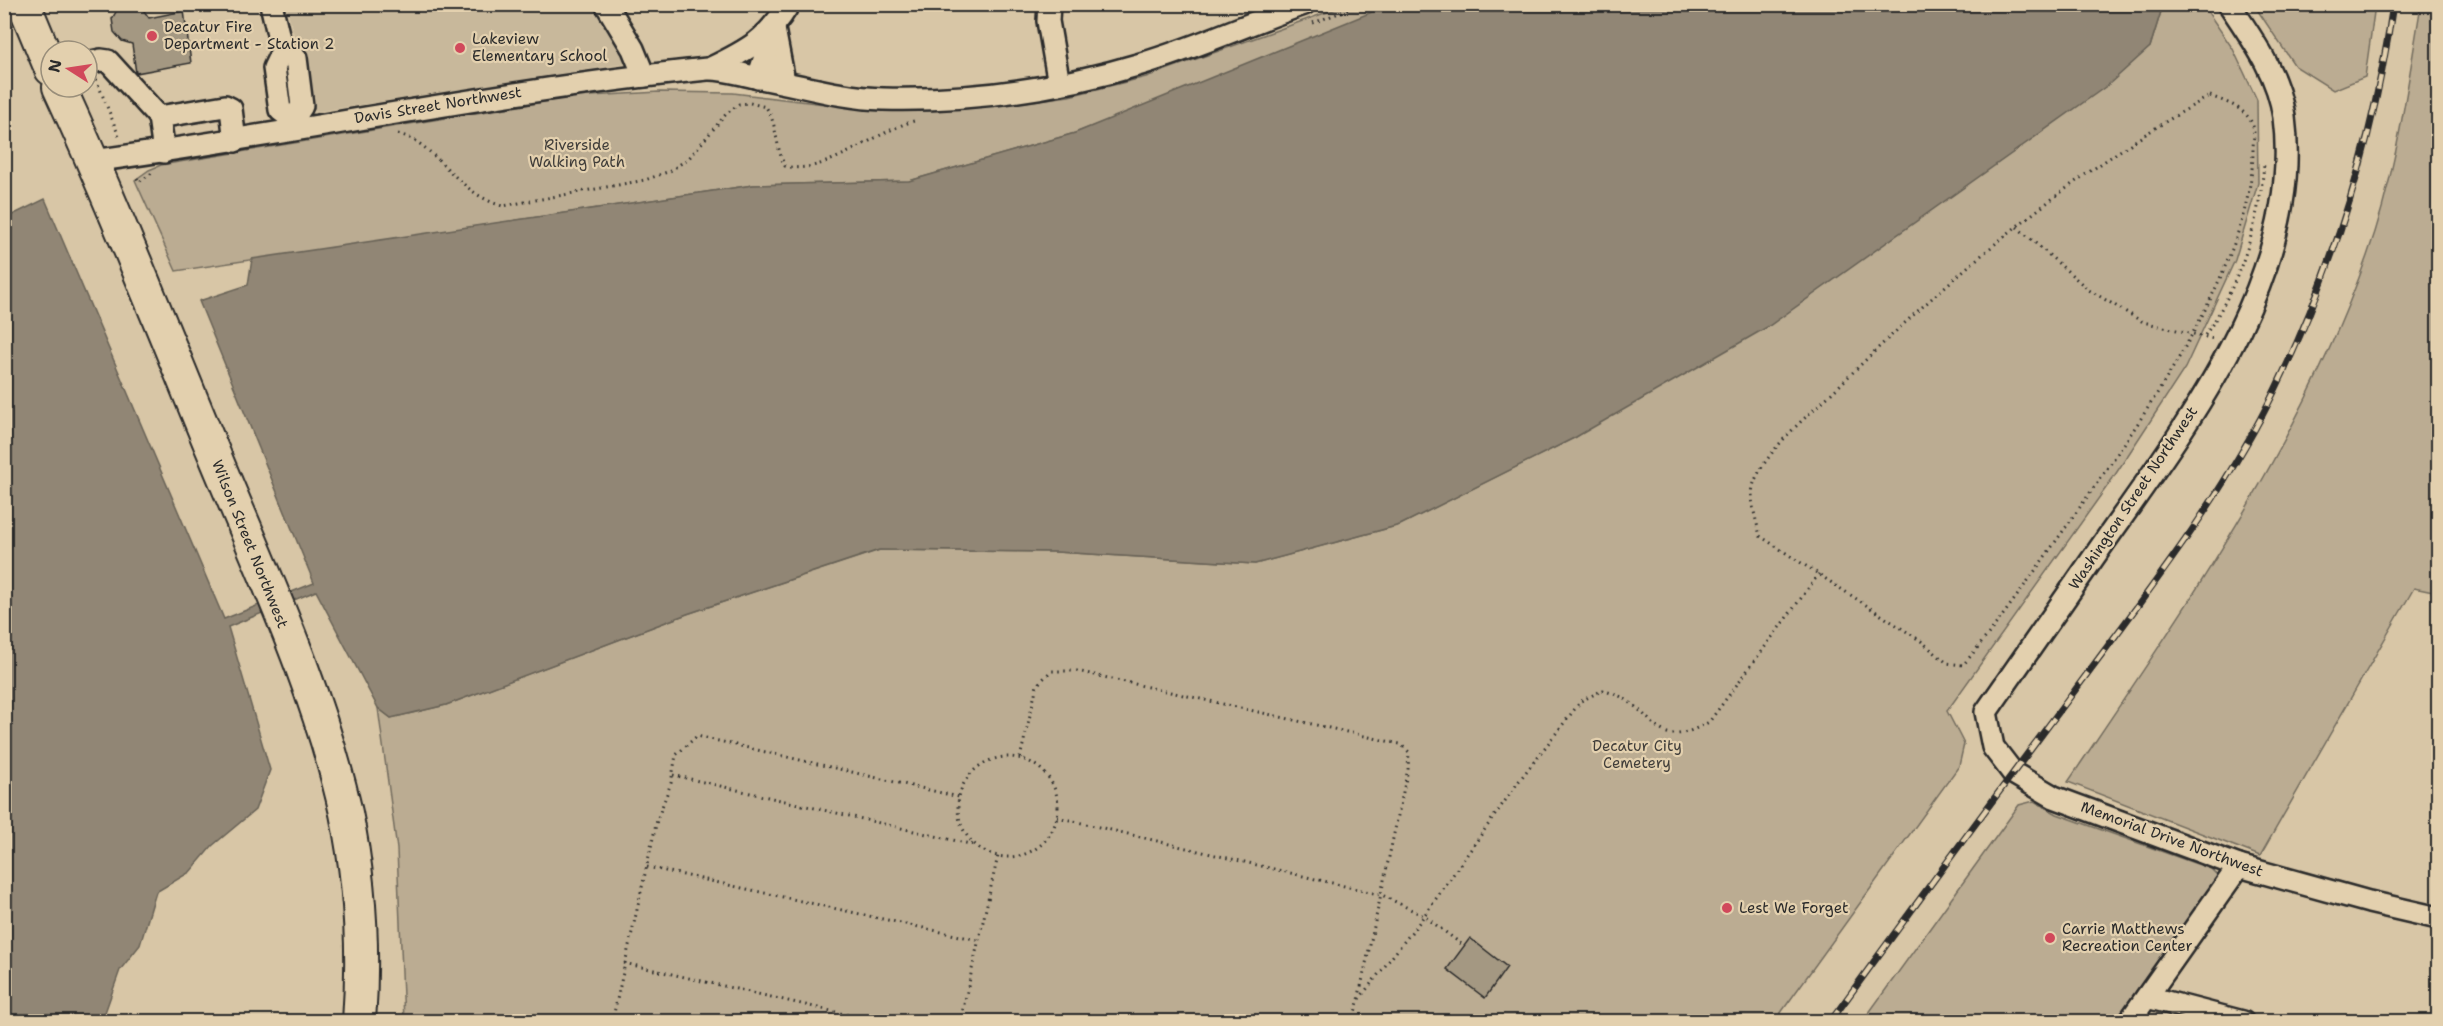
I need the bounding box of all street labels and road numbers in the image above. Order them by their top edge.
street label: Davis Street Northwest [353,82,523,128]
street label: Washington Street Northwest [2064,402,2202,594]
street label: Wilson Street Northwest [207,457,293,631]
street label: Memorial Drive Northwest [2078,797,2266,881]

